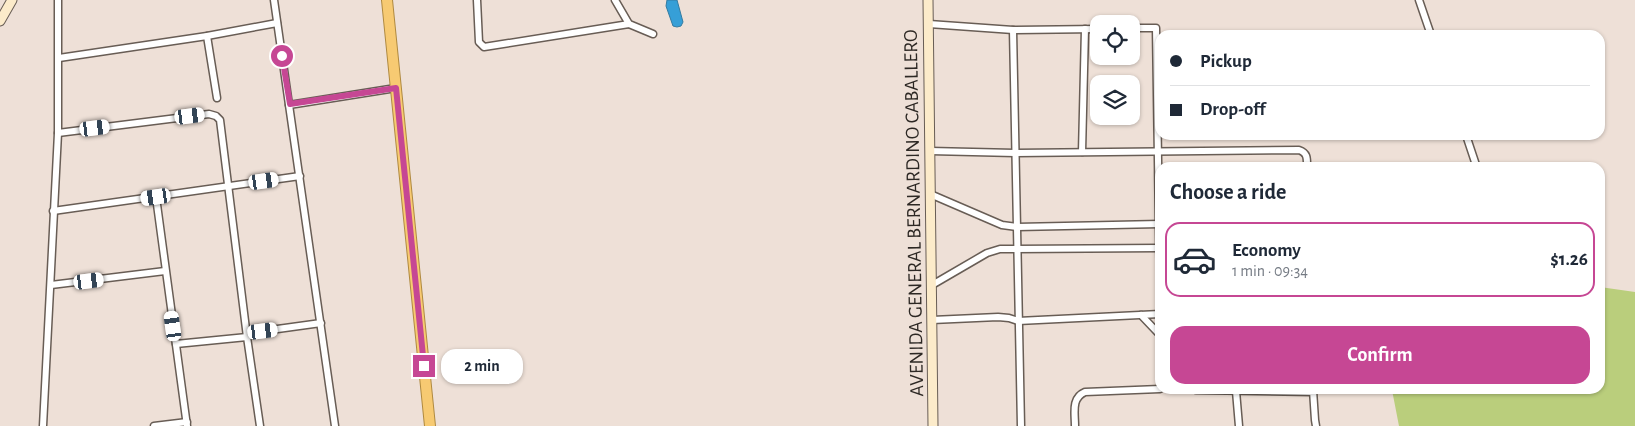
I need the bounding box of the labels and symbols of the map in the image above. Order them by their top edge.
street label: AVENIDA GENERAL BERNARDINO CABALLERO [901,29,927,397]
route start [271,45,293,67]
car [174,107,205,125]
car [79,119,110,137]
car [248,171,279,191]
car [140,187,171,207]
car [73,272,104,290]
car [163,310,182,342]
car [247,322,278,340]
callout: 2 min [442,348,524,384]
route end [413,355,435,377]

